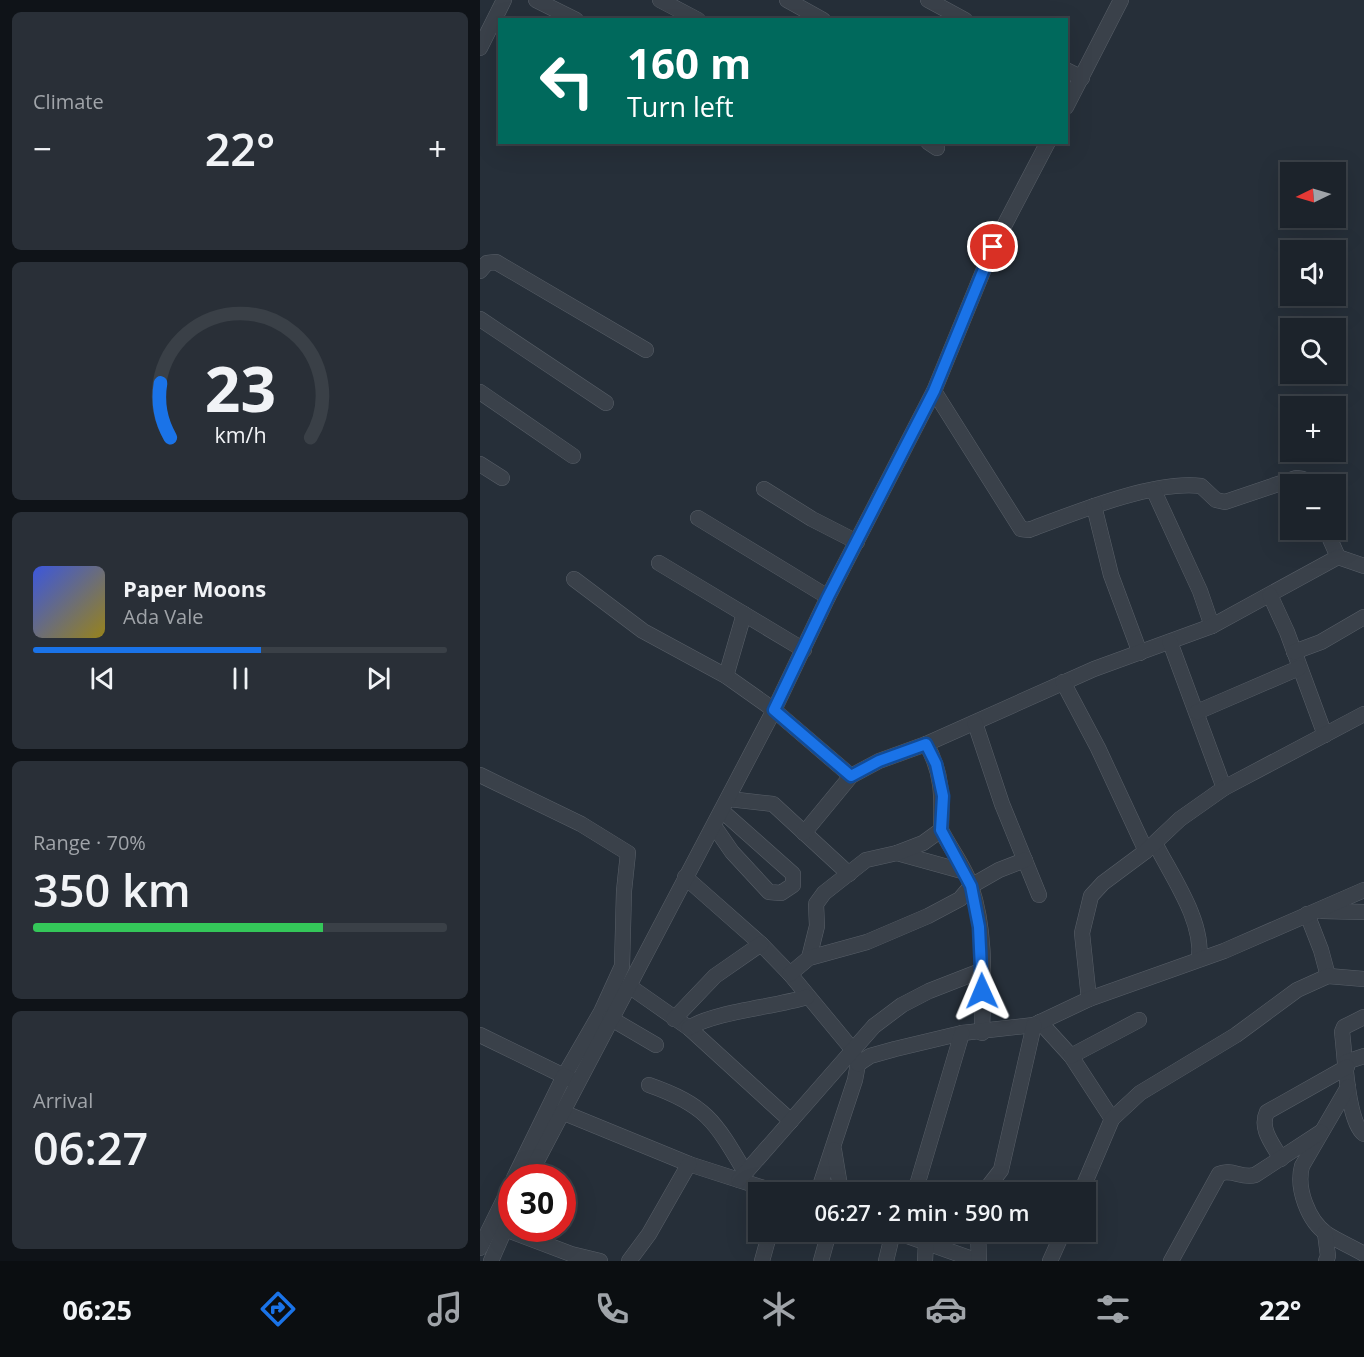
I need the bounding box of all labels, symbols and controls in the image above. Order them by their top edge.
text: 160 m [627,34,751,91]
icon: left [528,42,606,120]
text: Climate [33,88,104,115]
text: Turn left [627,88,734,125]
text: 22° [205,118,275,179]
text: − [33,126,52,171]
text: + [428,126,447,171]
north arrow [1280,162,1346,228]
map controls [1280,162,1346,540]
pin [967,221,1018,272]
icon: arrive [976,230,1009,263]
button: sound [1280,240,1346,306]
button: search [1280,318,1346,384]
text: 23 [204,345,276,430]
button: + [1280,396,1346,462]
text: km/h [214,420,266,449]
button: − [1280,474,1346,540]
text: Paper Moons [123,573,266,603]
text: Ada Vale [123,603,204,630]
icon: previous [86,662,119,695]
icon: pause [224,662,257,695]
icon: next [362,662,395,695]
text: Range · 70% [33,829,146,856]
text: 350 km [33,859,191,920]
position arrow [950,959,1014,1023]
text: Arrival [33,1087,93,1114]
text: 06:27 [33,1117,148,1178]
speed limit sign: 30 [498,1164,576,1242]
text: 06:27 · 2 min · 590 m [814,1197,1030,1227]
icon: directions [257,1288,299,1330]
icon: music [424,1288,466,1330]
icon: phone [591,1288,633,1330]
icon: climate [758,1288,800,1330]
icon: car [925,1288,967,1330]
icon: filters [1092,1288,1134,1330]
text: 06:25 [63,1291,132,1328]
text: 22° [1259,1291,1301,1328]

